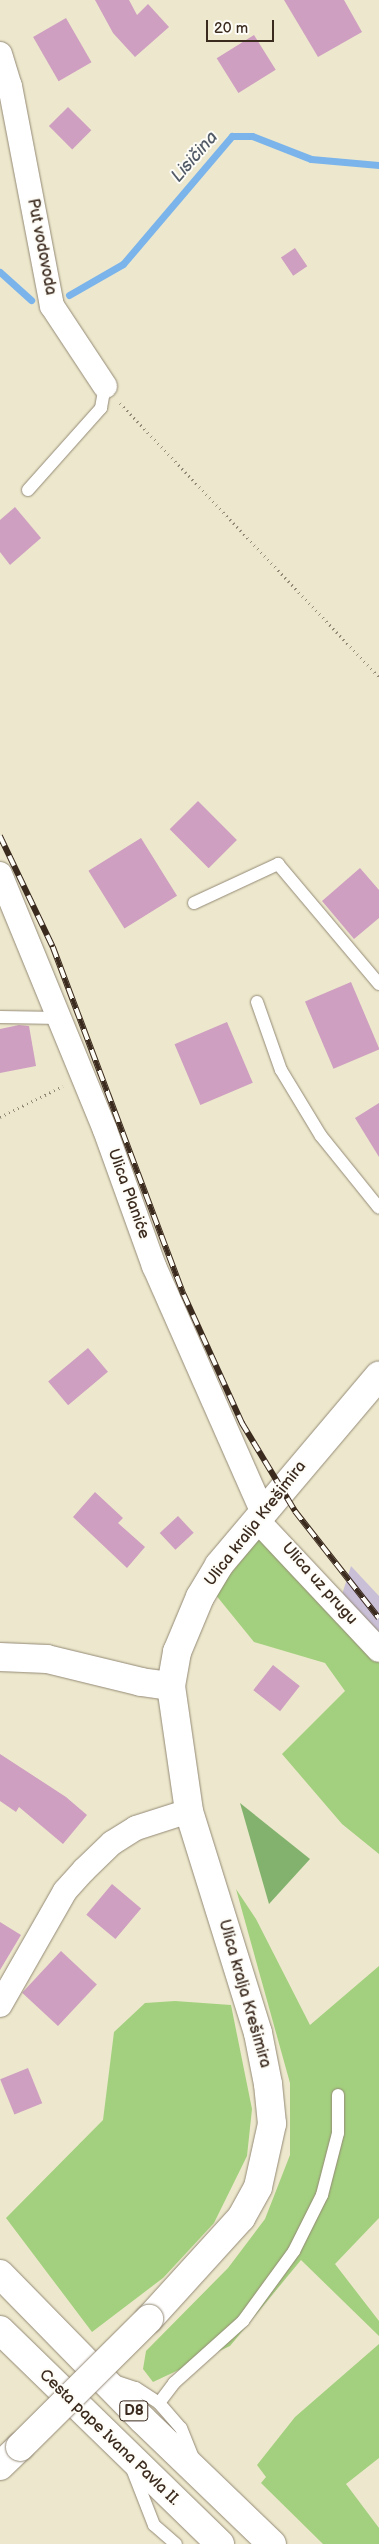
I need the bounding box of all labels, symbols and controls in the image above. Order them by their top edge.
scale bar [209,10,276,42]
text: 20 m [214,19,248,38]
water label: Lisičina [167,127,223,187]
street label: Put vodovoda [22,197,60,297]
street label: Ulica Planiće [103,1146,153,1242]
street label: Ulica kralja Krešimira [201,1458,311,1590]
street label: Ulica uz prugu [277,1539,361,1629]
street label: Ulica kralja Krešimira [214,1918,274,2070]
street label: Cesta pape Ivana Pavla II. [35,2366,183,2510]
road number: D8 [119,2398,149,2424]

